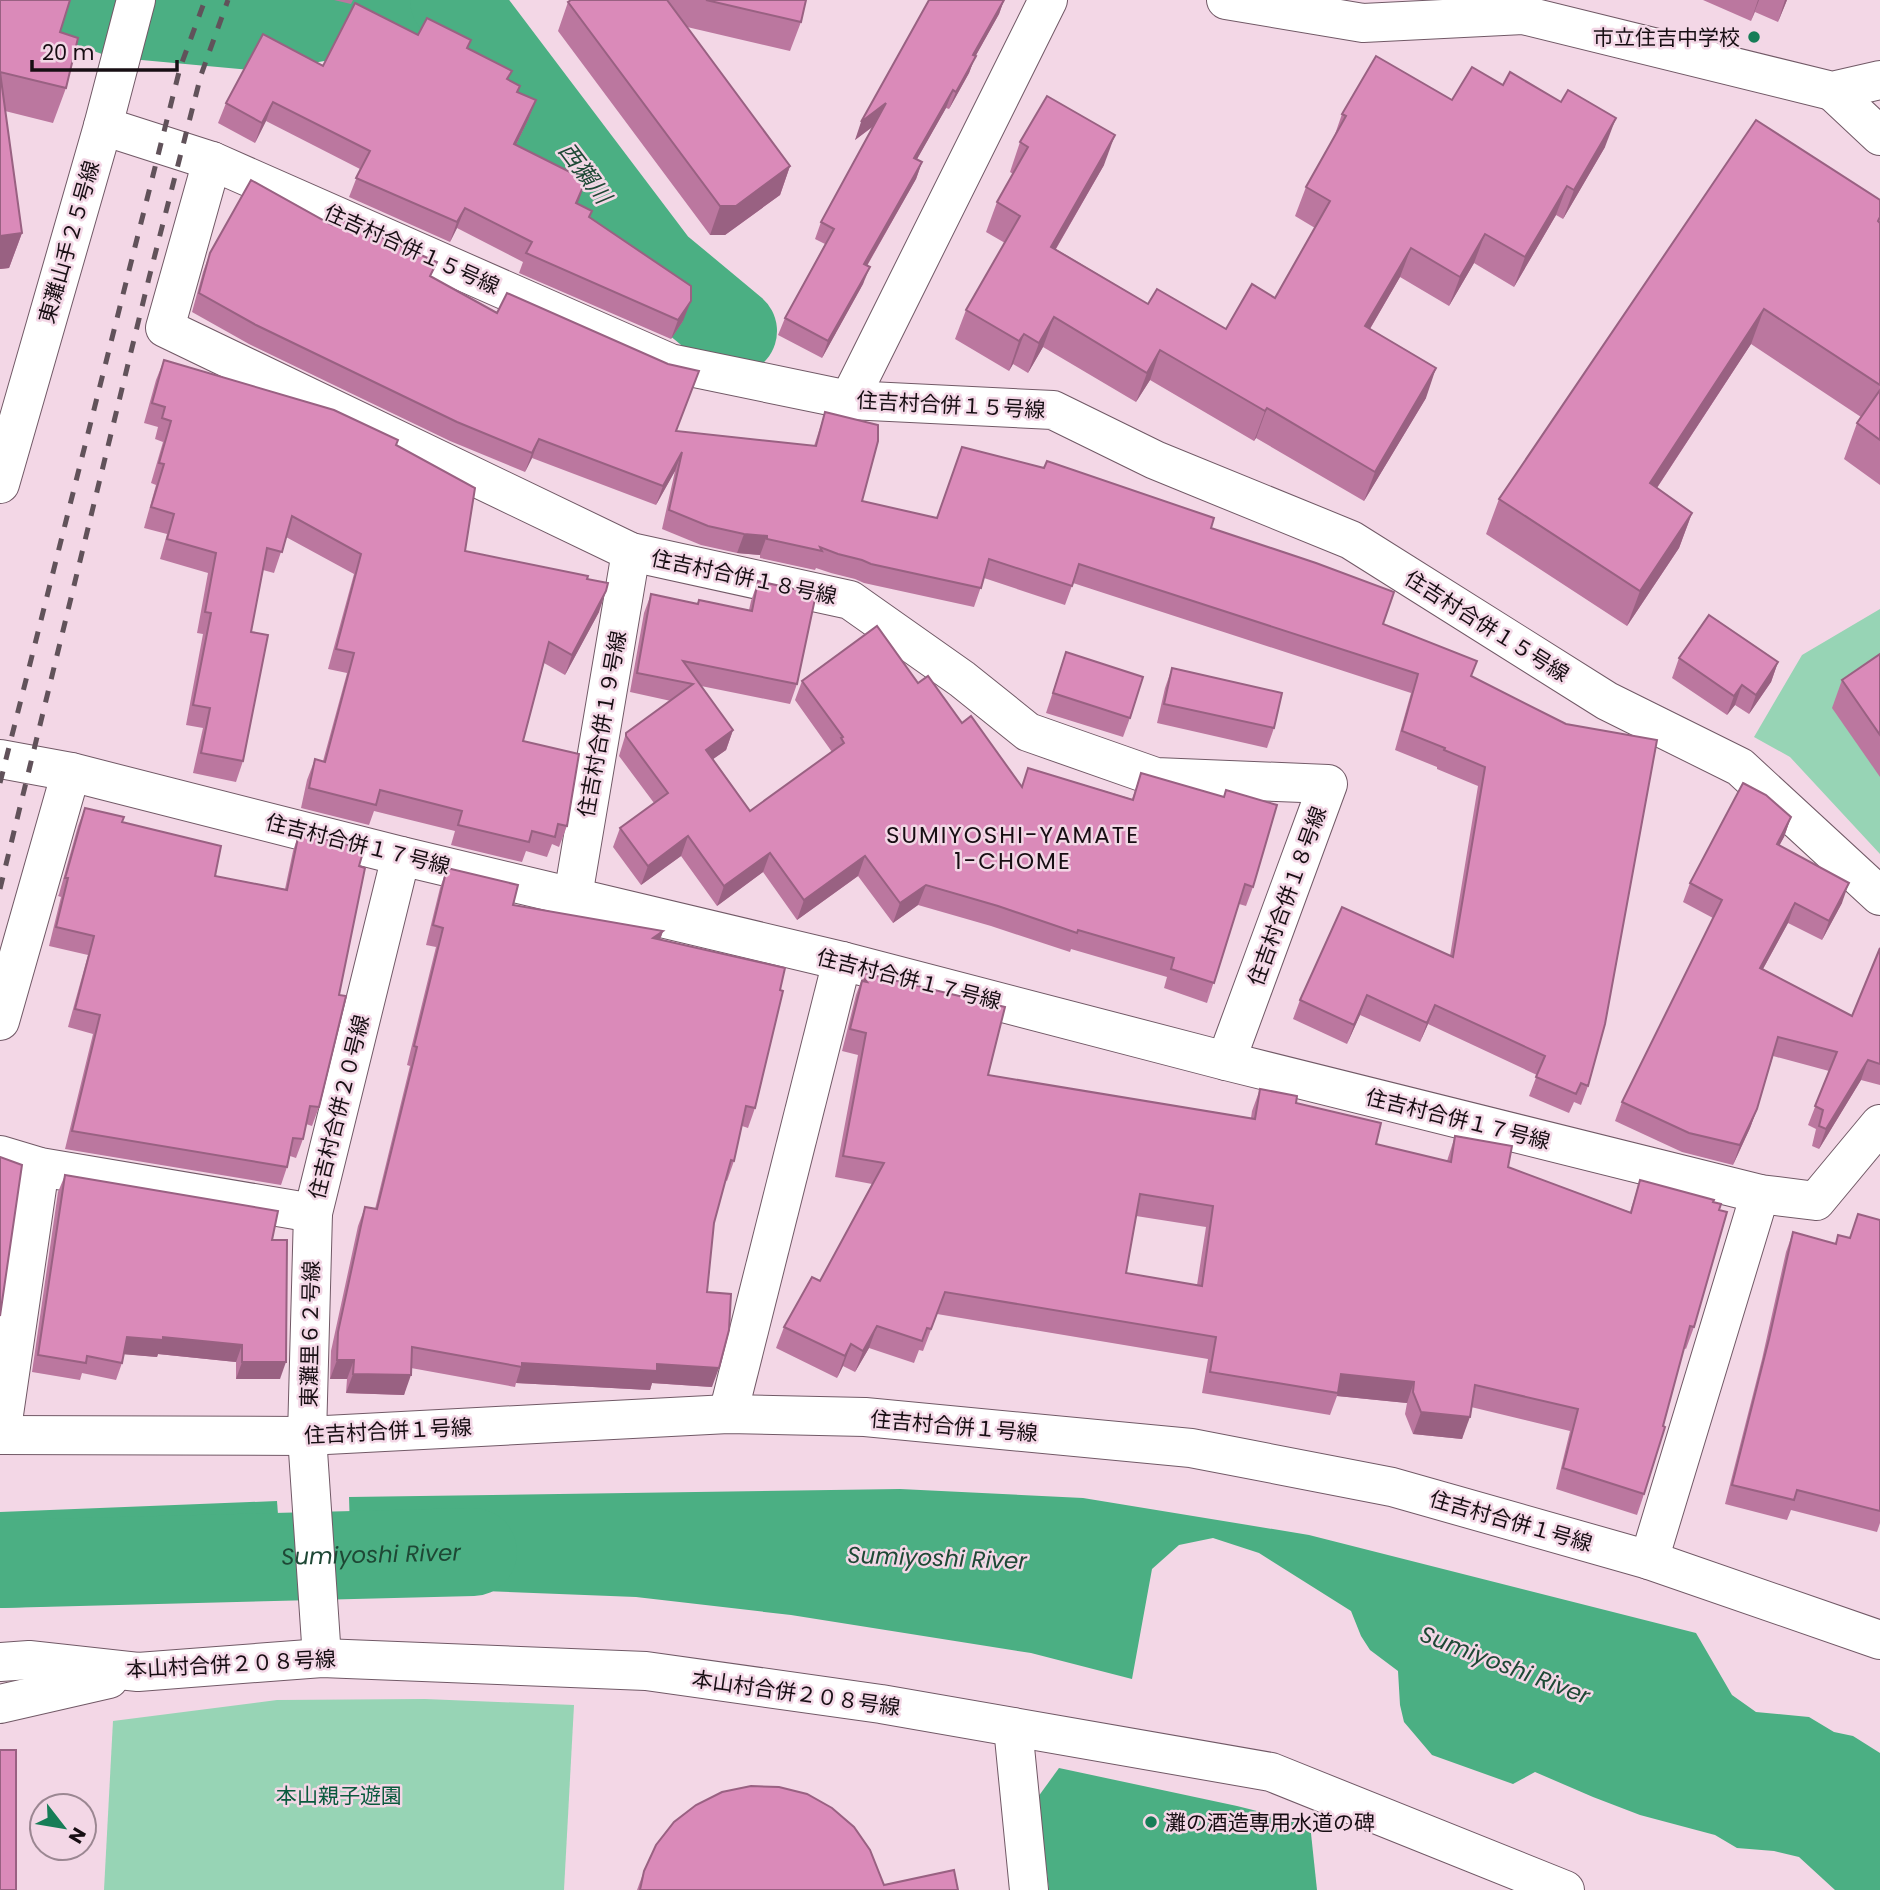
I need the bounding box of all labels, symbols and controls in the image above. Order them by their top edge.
place label: 市立住吉中学校 [1593,23,1740,52]
scale bar [32,28,177,72]
marker: 市立住吉中学校 [1746,29,1762,45]
text: 20 m [42,38,95,67]
water label: 西獺川 [551,136,620,213]
street label: 東灘山手２５号線 [32,157,106,327]
street label: 住吉村合併１５号線 [320,197,504,301]
street label: 住吉村合併１５号線 [856,386,1046,424]
street label: 住吉村合併１８号線 [649,543,839,611]
street label: 住吉村合併１５号線 [1399,564,1575,688]
street label: 住吉村合併１９号線 [571,628,633,820]
street label: 住吉村合併１８号線 [1241,802,1333,990]
street label: 住吉村合併１７号線 [263,807,453,881]
district label: SUMIYOSHI-YAMATE 1-CHOME [886,819,1140,877]
street label: 住吉村合併１７号線 [814,942,1004,1016]
street label: 住吉村合併２０号線 [302,1012,376,1202]
street label: 住吉村合併１７号線 [1363,1082,1553,1156]
street label: 東灘里６２号線 [294,1260,326,1408]
street label: 住吉村合併１号線 [869,1404,1039,1448]
street label: 住吉村合併１号線 [303,1412,473,1450]
street label: 住吉村合併１号線 [1426,1484,1596,1558]
water label: Sumiyoshi River [281,1536,463,1573]
water label: Sumiyoshi River [847,1539,1029,1577]
water label: Sumiyoshi River [1415,1618,1596,1713]
street label: 本山村合併２０８号線 [125,1644,337,1684]
street label: 本山村合併２０８号線 [690,1664,902,1722]
park label: 本山親子遊園 [276,1781,402,1810]
north arrow [28,1792,98,1862]
place label: 灘の酒造専用水道の碑 [1165,1808,1375,1837]
marker: 灘の酒造専用水道の碑 [1143,1814,1159,1830]
text: N [62,1822,92,1849]

